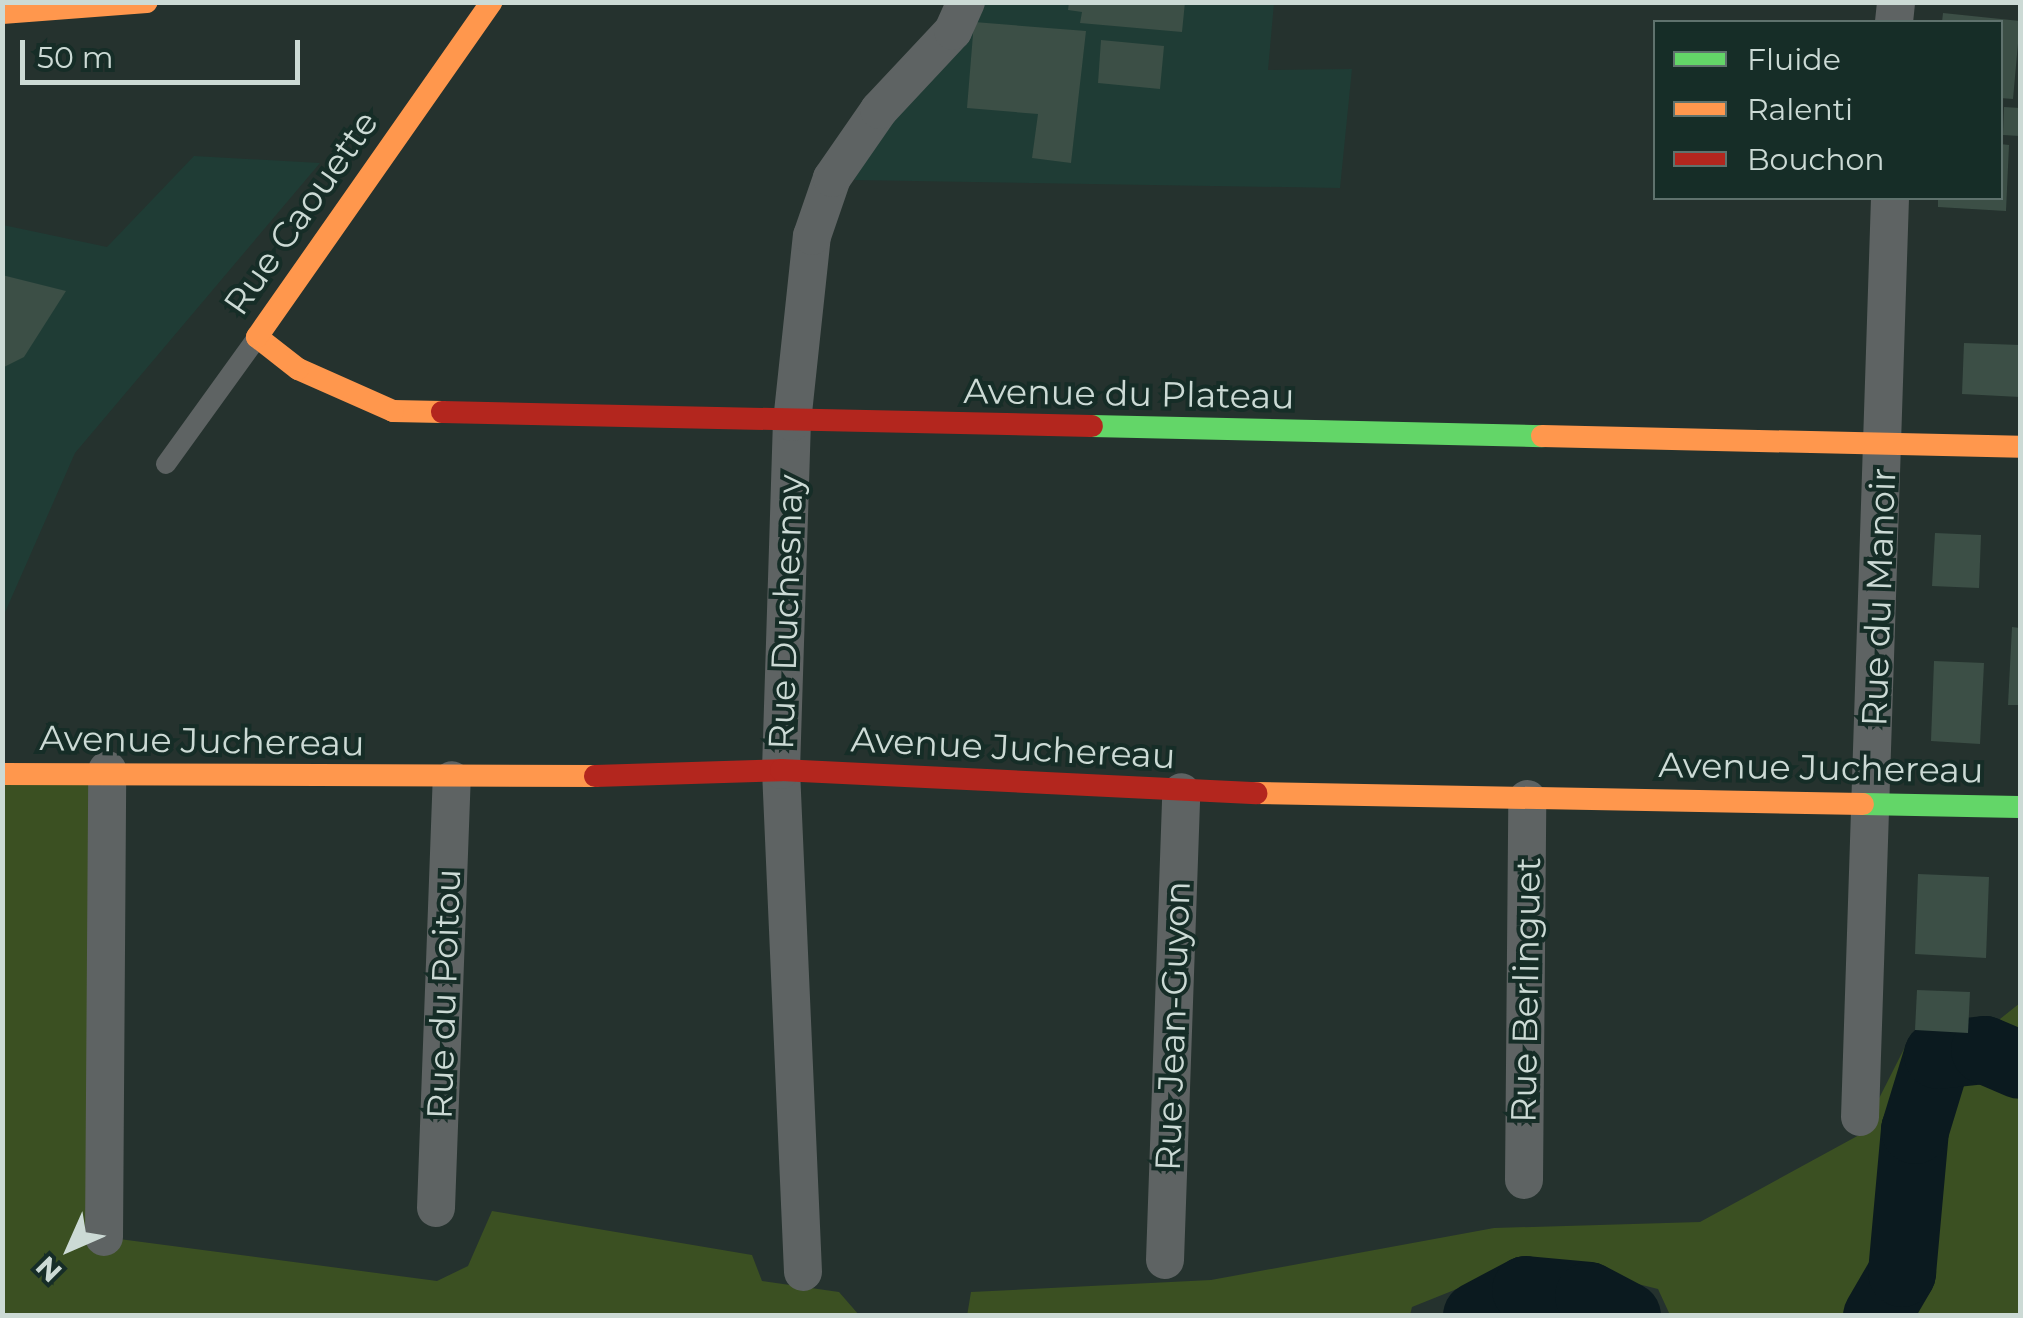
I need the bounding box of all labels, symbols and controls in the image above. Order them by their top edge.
scale bar [25,20,305,82]
legend [1653,20,2003,200]
text: 50 m [37,39,114,76]
text: Fluide [1747,41,1841,78]
text: Ralenti [1747,91,1853,128]
street label: Rue Caouette [215,103,387,323]
text: Bouchon [1747,141,1885,178]
street label: Avenue du Plateau [963,370,1295,418]
street label: Rue du Manoir [1853,467,1905,727]
street label: Rue Duchesnay [760,474,812,750]
street label: Avenue Juchereau [39,717,365,765]
street label: Avenue Juchereau [850,719,1176,777]
street label: Avenue Juchereau [1658,744,1984,792]
street label: Rue Berlinguet [1503,857,1549,1123]
street label: Rue du Poitou [419,868,469,1120]
street label: Rue Jean-Guyon [1147,881,1199,1171]
north arrow [20,1198,120,1298]
text: N [29,1249,69,1289]

